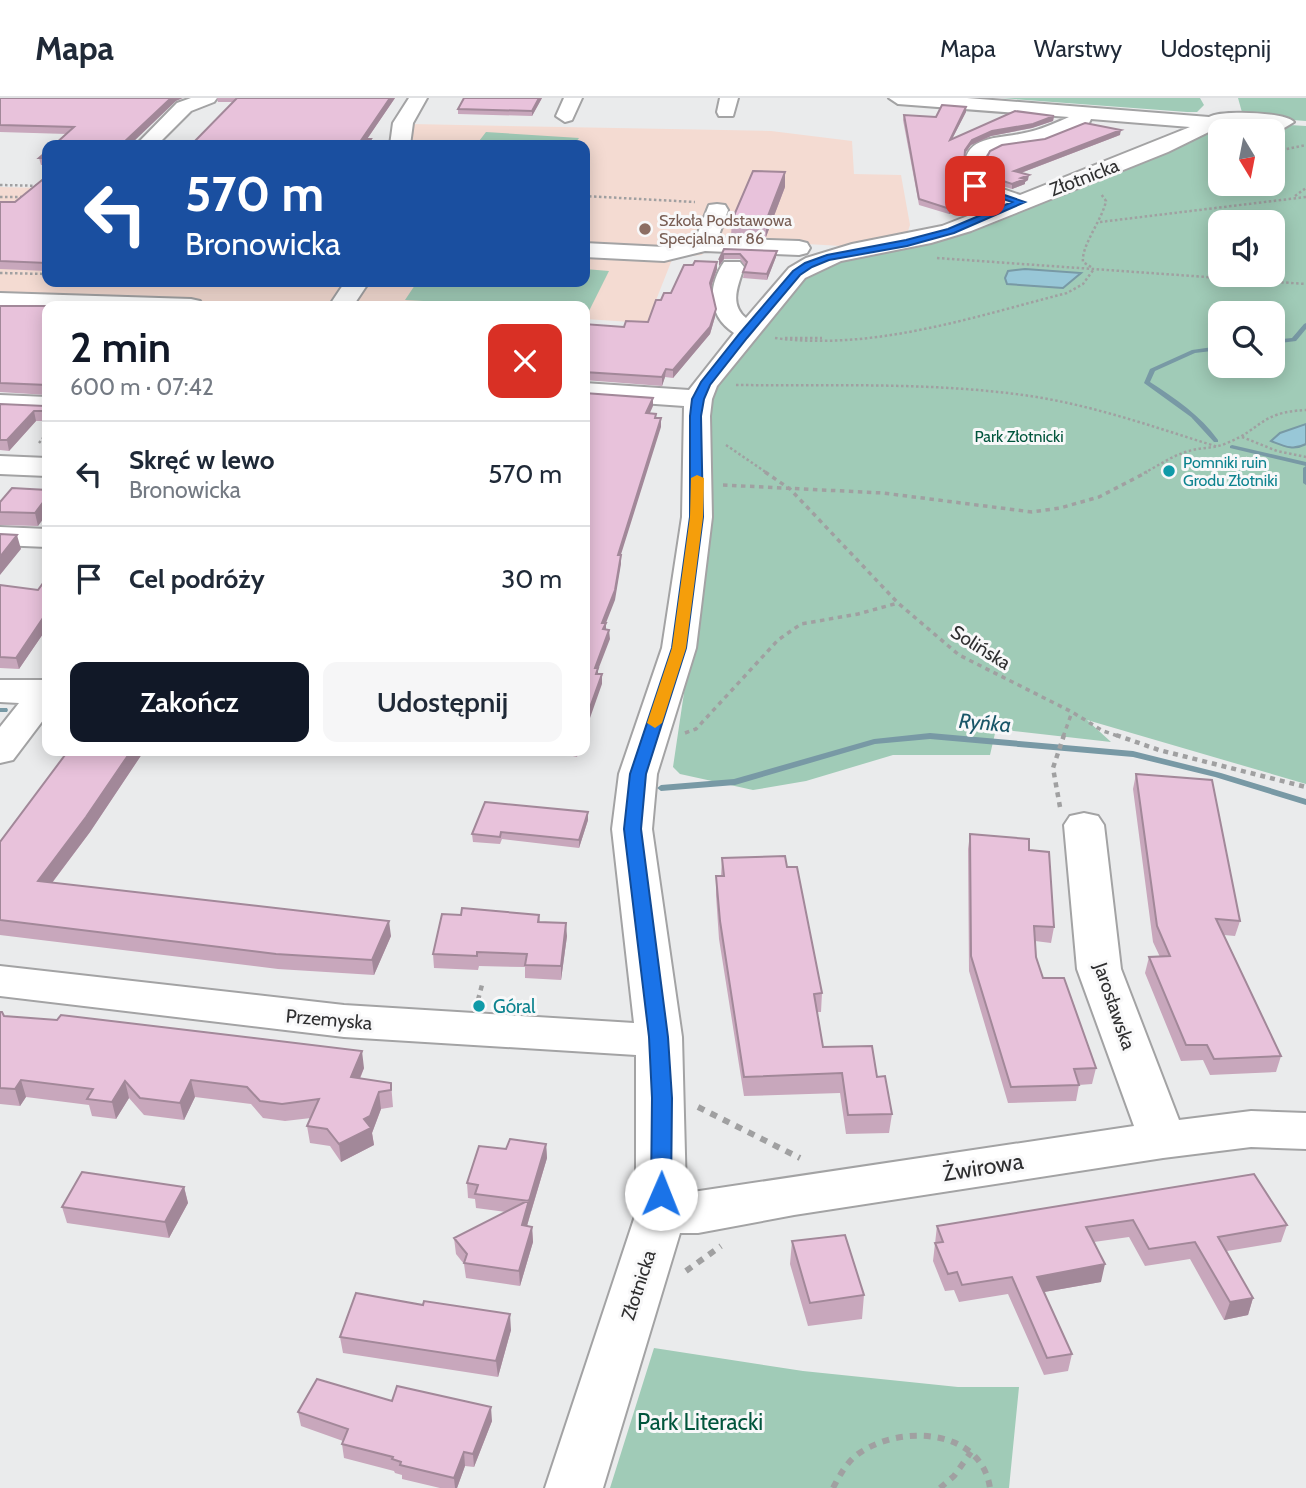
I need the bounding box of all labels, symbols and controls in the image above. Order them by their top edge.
text: Mapa [35,28,114,68]
text: Mapa [940,34,996,63]
text: Warstwy [1034,34,1122,63]
text: Udostępnij [1160,34,1271,63]
north arrow [1208,119,1284,196]
map controls [1208,119,1285,378]
street label: Złotnicka [1046,154,1122,201]
pin [945,156,1005,216]
text: 570 m [185,164,324,223]
icon: arrive [956,167,994,205]
icon: left [70,168,161,259]
button: sound [1208,210,1285,287]
place label: Szkoła Podstawowa Specjalna nr 86 [659,211,792,248]
marker: Szkoła Podstawowa Specjalna nr 86 [637,221,653,237]
text: Bronowicka [185,224,341,263]
button: search [1208,301,1285,378]
text: 2 min [70,321,171,373]
button: close [488,324,562,398]
text: 600 m · 07:42 [70,373,214,401]
park label: Park Złotnicki [974,427,1064,446]
text: Skręć w lewo [129,444,275,476]
place label: Pomniki ruin Grodu Złotniki [1183,453,1278,490]
icon: left [70,455,108,493]
text: 570 m [488,458,562,490]
marker: Pomniki ruin Grodu Złotniki [1161,463,1177,479]
text: Bronowicka [129,476,241,504]
icon: arrive [70,560,108,598]
text: Cel podróży [129,563,265,595]
text: 30 m [501,563,562,595]
street label: Solińska [947,620,1015,675]
button: Zakończ [70,662,309,742]
button: Udostępnij [323,662,562,742]
water label: Ryńka [958,708,1012,737]
street label: Jarosławska [1089,959,1140,1053]
place label: Góral [493,995,536,1018]
marker: Góral [471,998,487,1014]
street label: Przemyska [285,1004,373,1035]
street label: Żwirowa [941,1147,1025,1187]
position arrow [624,1157,698,1231]
street label: Złotnicka [616,1247,661,1323]
park label: Park Literacki [637,1408,763,1436]

